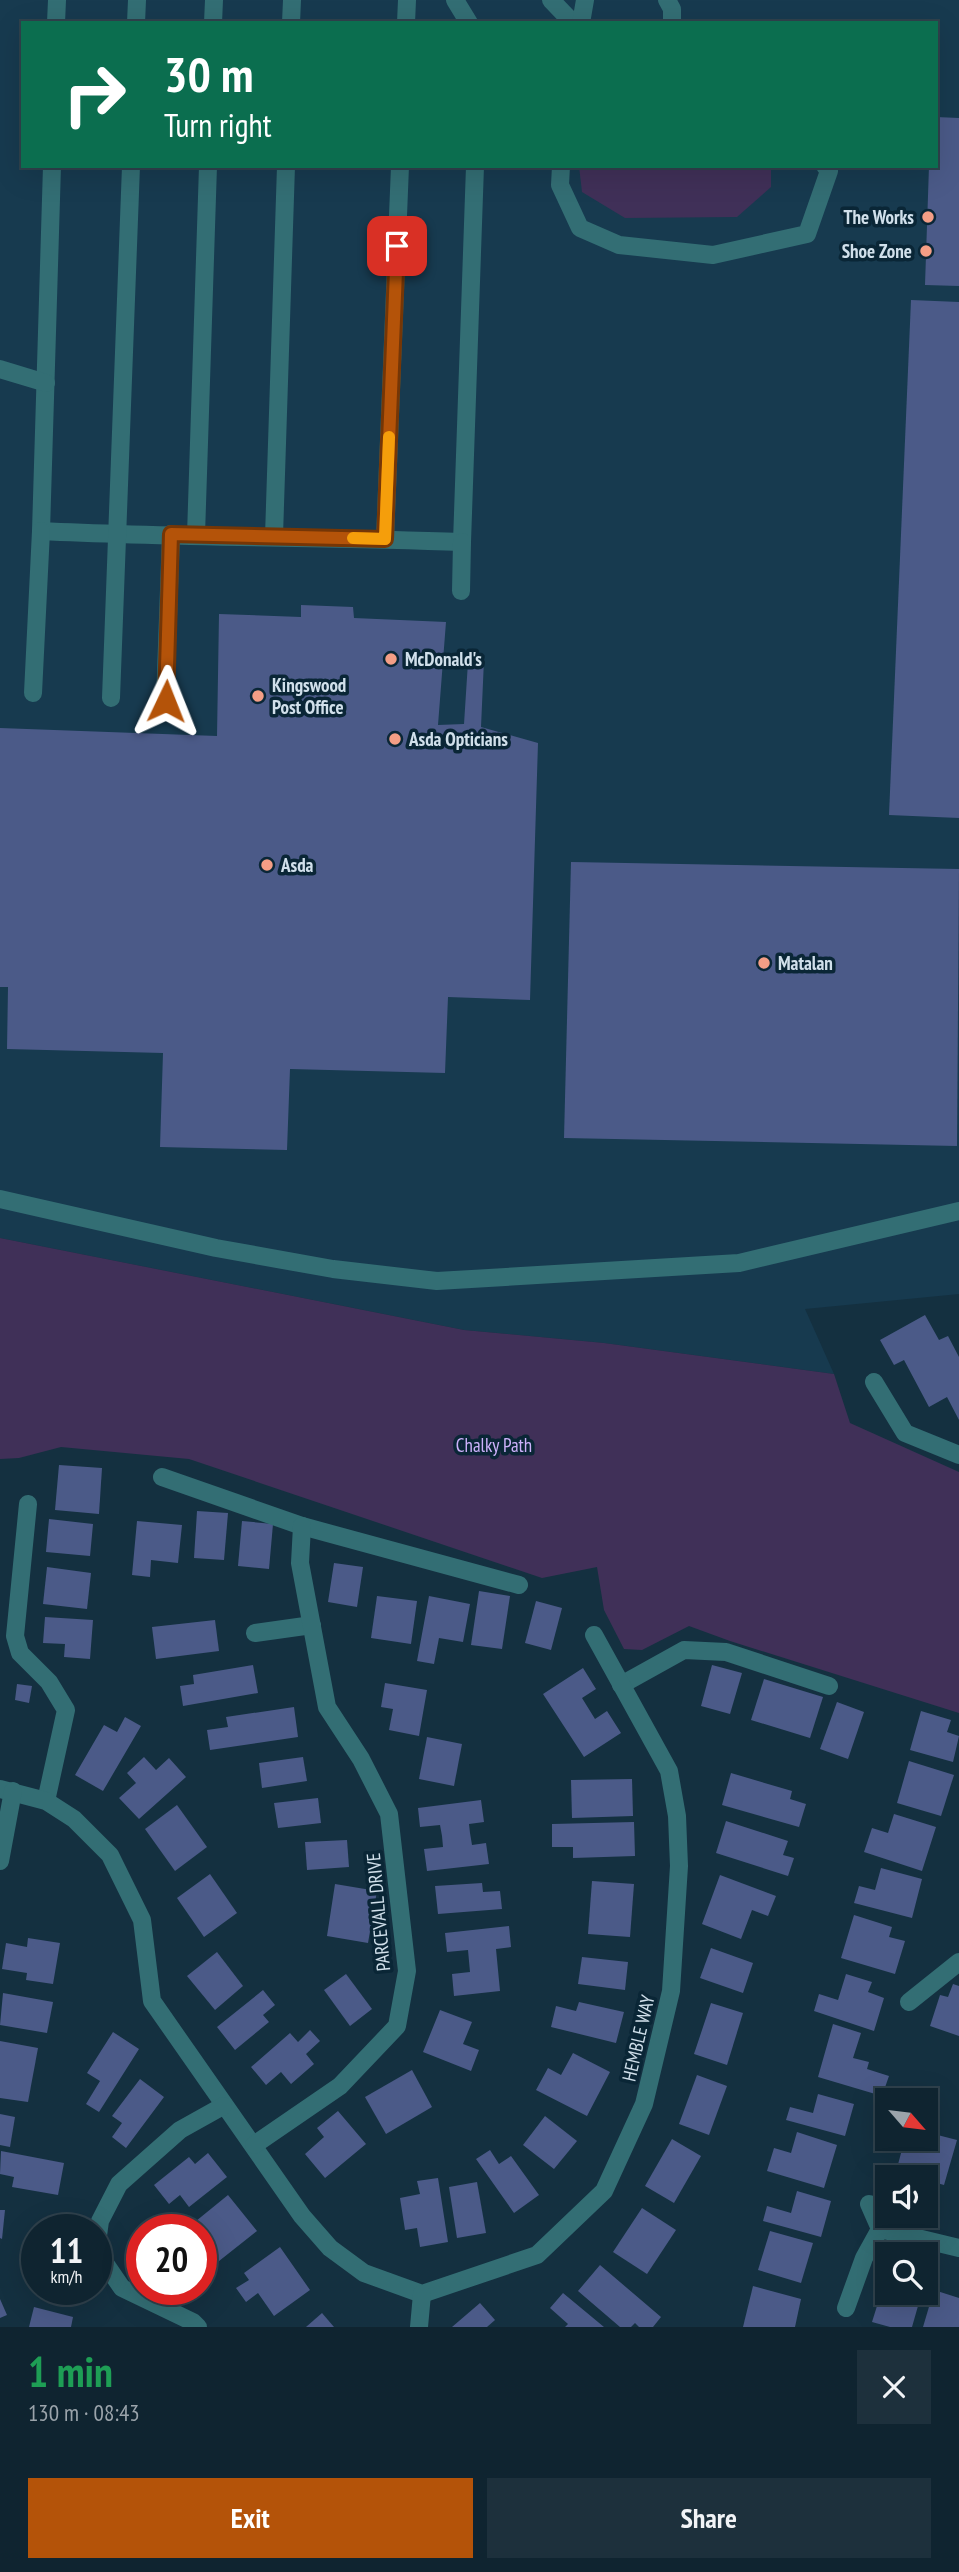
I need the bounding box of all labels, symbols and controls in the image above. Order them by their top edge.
text: 30 m [164,42,253,106]
icon: right [49,49,140,140]
text: Turn right [164,104,272,146]
place label: The Works [844,205,914,229]
marker: The Works [920,209,936,225]
pin [367,216,427,276]
icon: arrive [378,227,416,265]
place label: Shoe Zone [842,239,912,263]
marker: Shoe Zone [918,243,934,259]
place label: McDonald's [405,647,482,671]
marker: McDonald's [383,651,399,667]
position arrow [129,664,203,738]
place label: Kingswood Post Office [272,673,346,719]
marker: Kingswood Post Office [250,688,266,704]
place label: Asda Opticians [408,727,508,751]
marker: Asda Opticians [387,731,403,747]
place label: Asda [280,853,314,877]
marker: Asda [259,857,275,873]
place label: Matalan [778,951,833,975]
marker: Matalan [756,955,772,971]
park label: Chalky Path [456,1433,532,1457]
street label: PARCEVALL DRIVE [361,1852,395,1972]
street label: HEMBLE WAY [616,1992,660,2084]
north arrow [875,2088,938,2151]
map controls [875,2088,938,2305]
button: sound [875,2165,938,2228]
speed limit sign: 20 [126,2214,217,2305]
text: 11 [50,2227,83,2273]
button: search [875,2242,938,2305]
text: km/h [51,2265,82,2288]
text: 1 min [28,2344,113,2399]
button: close [857,2350,931,2424]
text: 130 m · 08:43 [28,2398,140,2427]
button: Exit [28,2478,473,2558]
button: Share [487,2478,931,2558]

